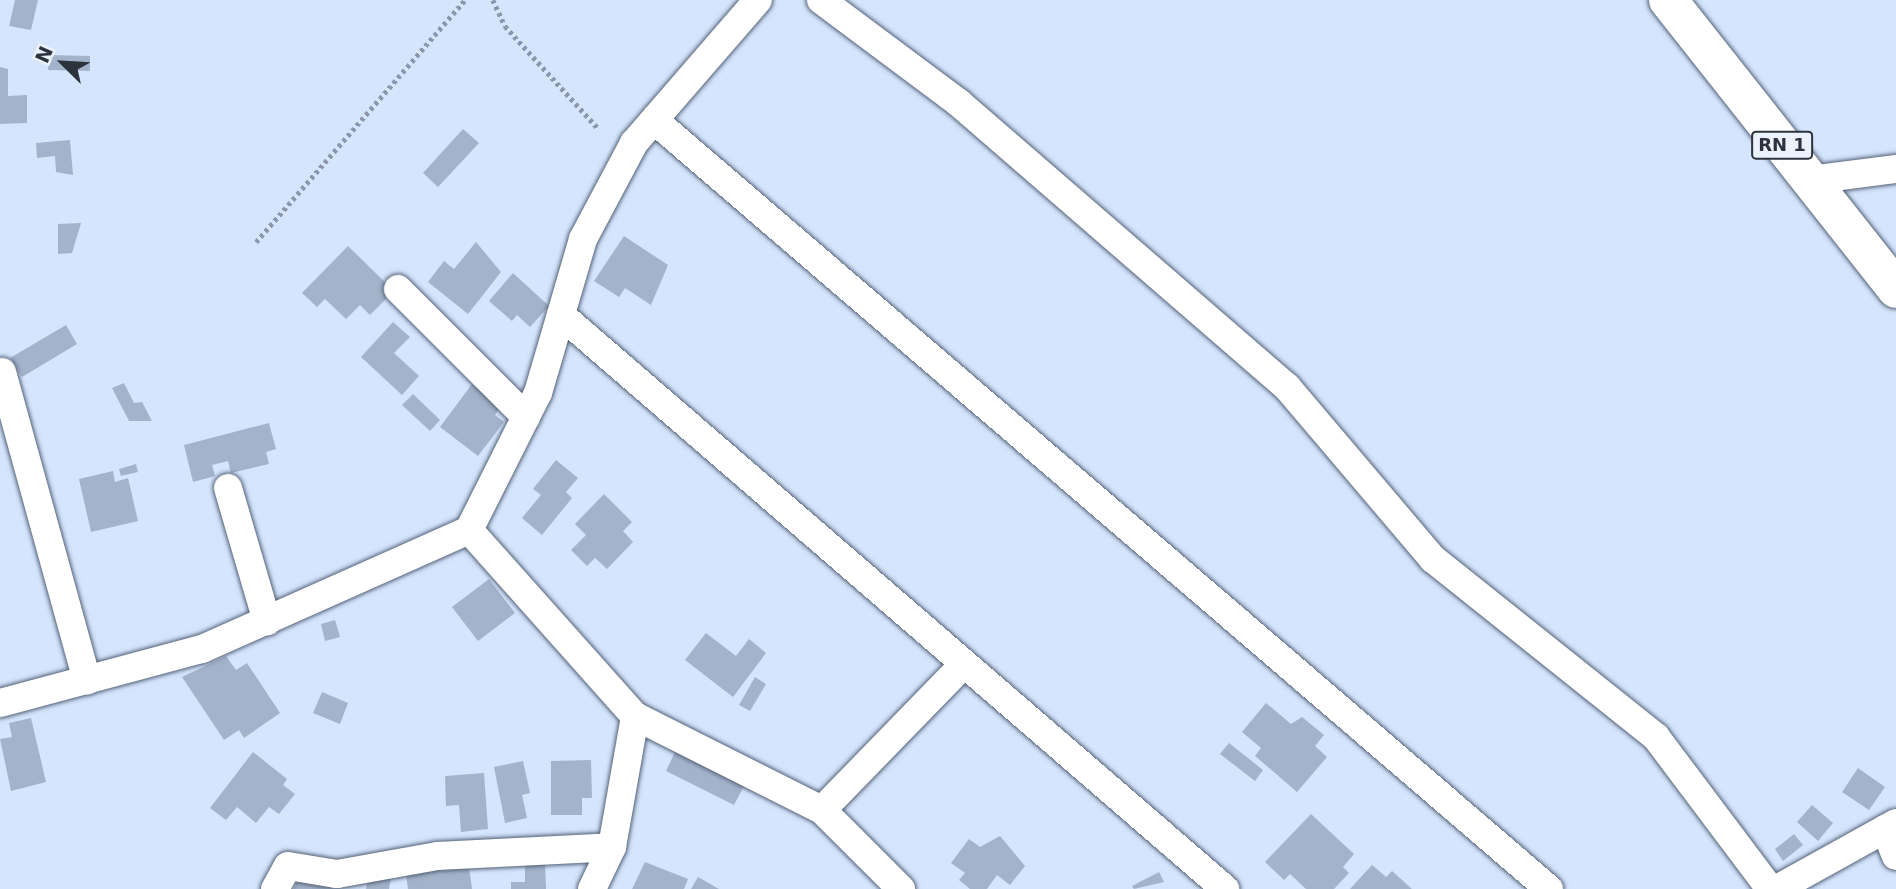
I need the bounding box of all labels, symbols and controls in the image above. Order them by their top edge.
north arrow [28,28,98,98]
text: N [31,43,57,66]
road number: RN 1 [1750,130,1814,160]

